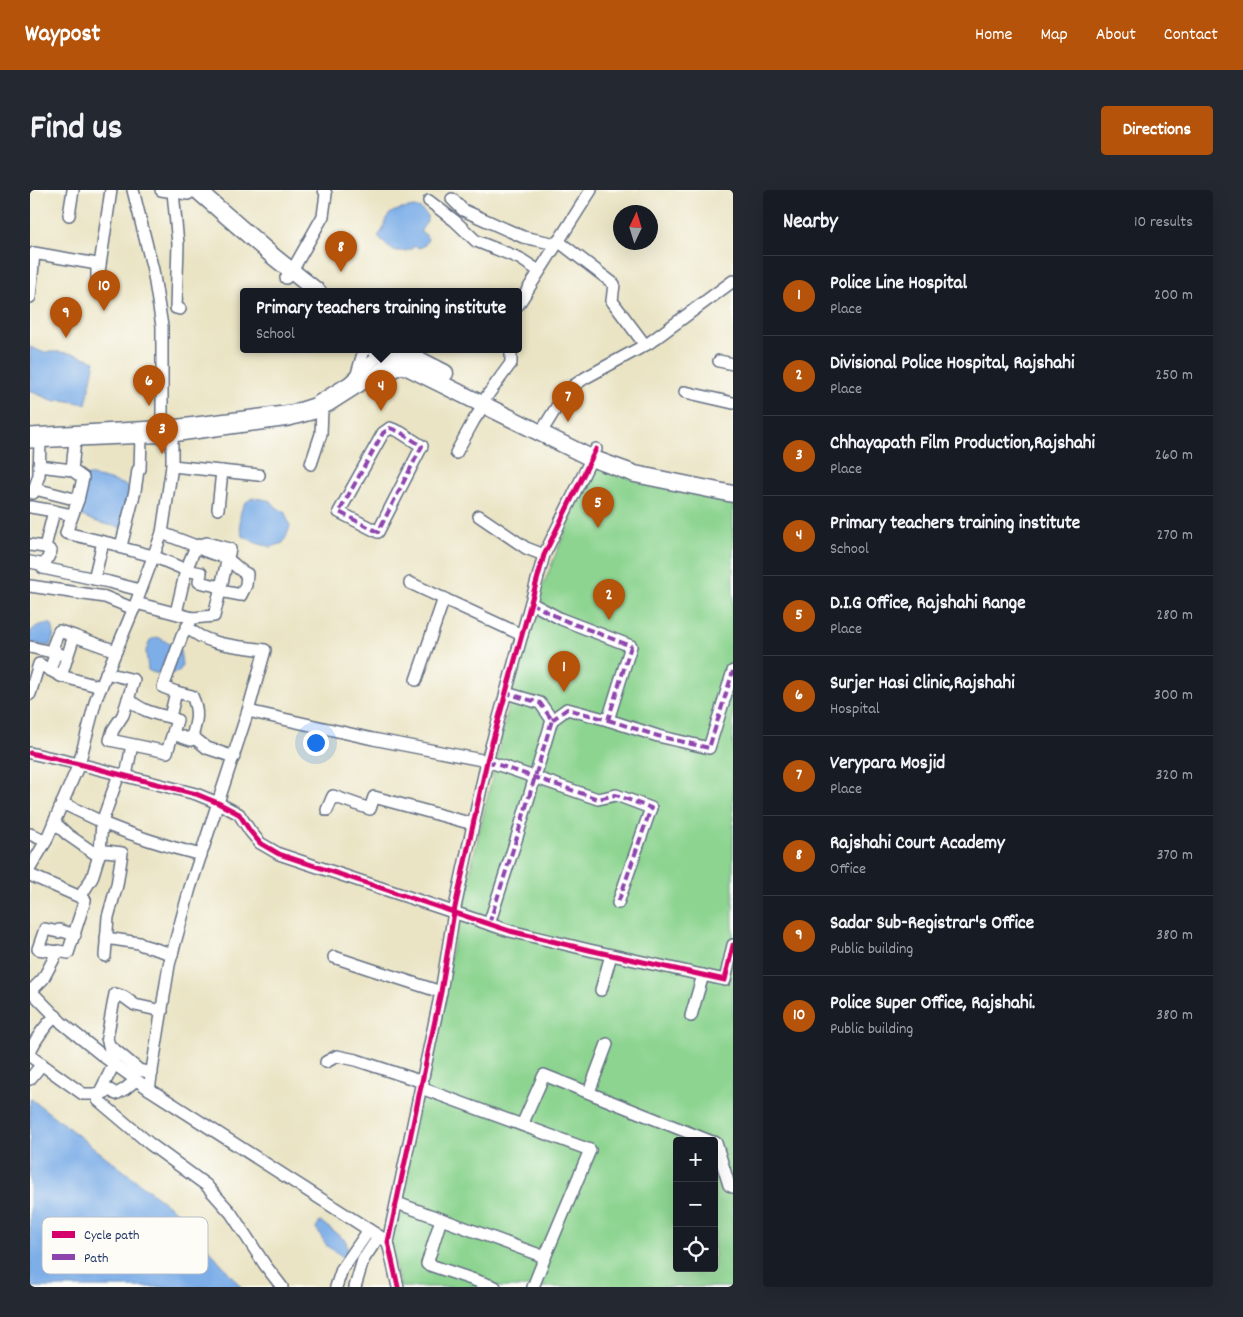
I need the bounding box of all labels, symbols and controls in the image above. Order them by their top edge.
text: Waypost [25,18,100,52]
text: Home [975,23,1012,48]
text: Map [1040,23,1068,48]
text: About [1096,23,1136,48]
text: Contact [1164,23,1218,48]
text: Find us [30,105,122,155]
button: Directions [1101,106,1213,155]
north arrow [613,205,658,250]
text: Nearby [783,208,838,238]
text: 10 results [1134,211,1193,234]
pin: 8 [325,231,357,272]
pin: 10 [88,270,120,311]
text: Police Line Hospital [830,271,967,298]
text: 1 [797,284,801,307]
text: 200 m [1154,284,1193,307]
popup [240,288,522,353]
text: Primary teachers training institute [256,296,506,323]
pin: 9 [50,297,82,338]
text: Place [830,298,862,321]
text: School [256,323,295,346]
text: Divisional Police Hospital, Rajshahi [830,351,1074,378]
text: 2 [796,364,803,387]
text: 250 m [1155,364,1193,387]
pin: 6 [133,365,165,406]
pin: 4 [365,370,397,411]
text: Place [830,378,862,401]
pin: 7 [552,381,584,422]
pin: 3 [146,413,178,454]
text: Chhayapath Film Production,Rajshahi [830,431,1095,458]
text: 3 [795,444,803,467]
text: 260 m [1155,444,1193,467]
text: Place [830,458,862,481]
pin: 5 [582,487,614,528]
text: Primary teachers training institute [830,511,1080,538]
text: 4 [796,524,802,547]
text: 270 m [1157,524,1193,547]
text: School [830,538,869,561]
pin: 2 [593,579,625,620]
text: D.I.G Office, Rajshahi Range [830,591,1026,618]
text: 5 [795,604,803,627]
text: 280 m [1156,604,1193,627]
text: Place [830,618,862,641]
pin: 1 [548,651,580,692]
text: Surjer Hasi Clinic,Rajshahi [830,671,1015,698]
text: 6 [795,684,803,707]
text: 300 m [1154,684,1193,707]
text: Hospital [830,698,880,721]
your location [303,730,329,756]
text: Verypara Mosjid [830,751,945,778]
text: 7 [796,764,802,787]
text: 320 m [1156,764,1193,787]
text: Place [830,778,862,801]
text: Rajshahi Court Academy [830,831,1005,858]
text: 8 [796,844,802,867]
text: 370 m [1156,844,1193,867]
text: Office [830,858,866,881]
text: Sadar Sub-Registrar's Office [830,911,1034,938]
text: 9 [795,924,803,947]
text: 380 m [1156,924,1193,947]
text: Public building [830,938,913,961]
text: Police Super Office, Rajshahi. [830,991,1035,1018]
text: 10 [793,1004,805,1027]
text: 380 m [1156,1004,1193,1027]
text: Public building [830,1018,913,1041]
map controls [673,1137,718,1272]
button: + [673,1137,718,1182]
button: − [673,1182,718,1227]
legend [42,1217,208,1274]
text: Cycle path [84,1226,140,1246]
button: locate [673,1227,718,1272]
text: Path [84,1249,109,1269]

